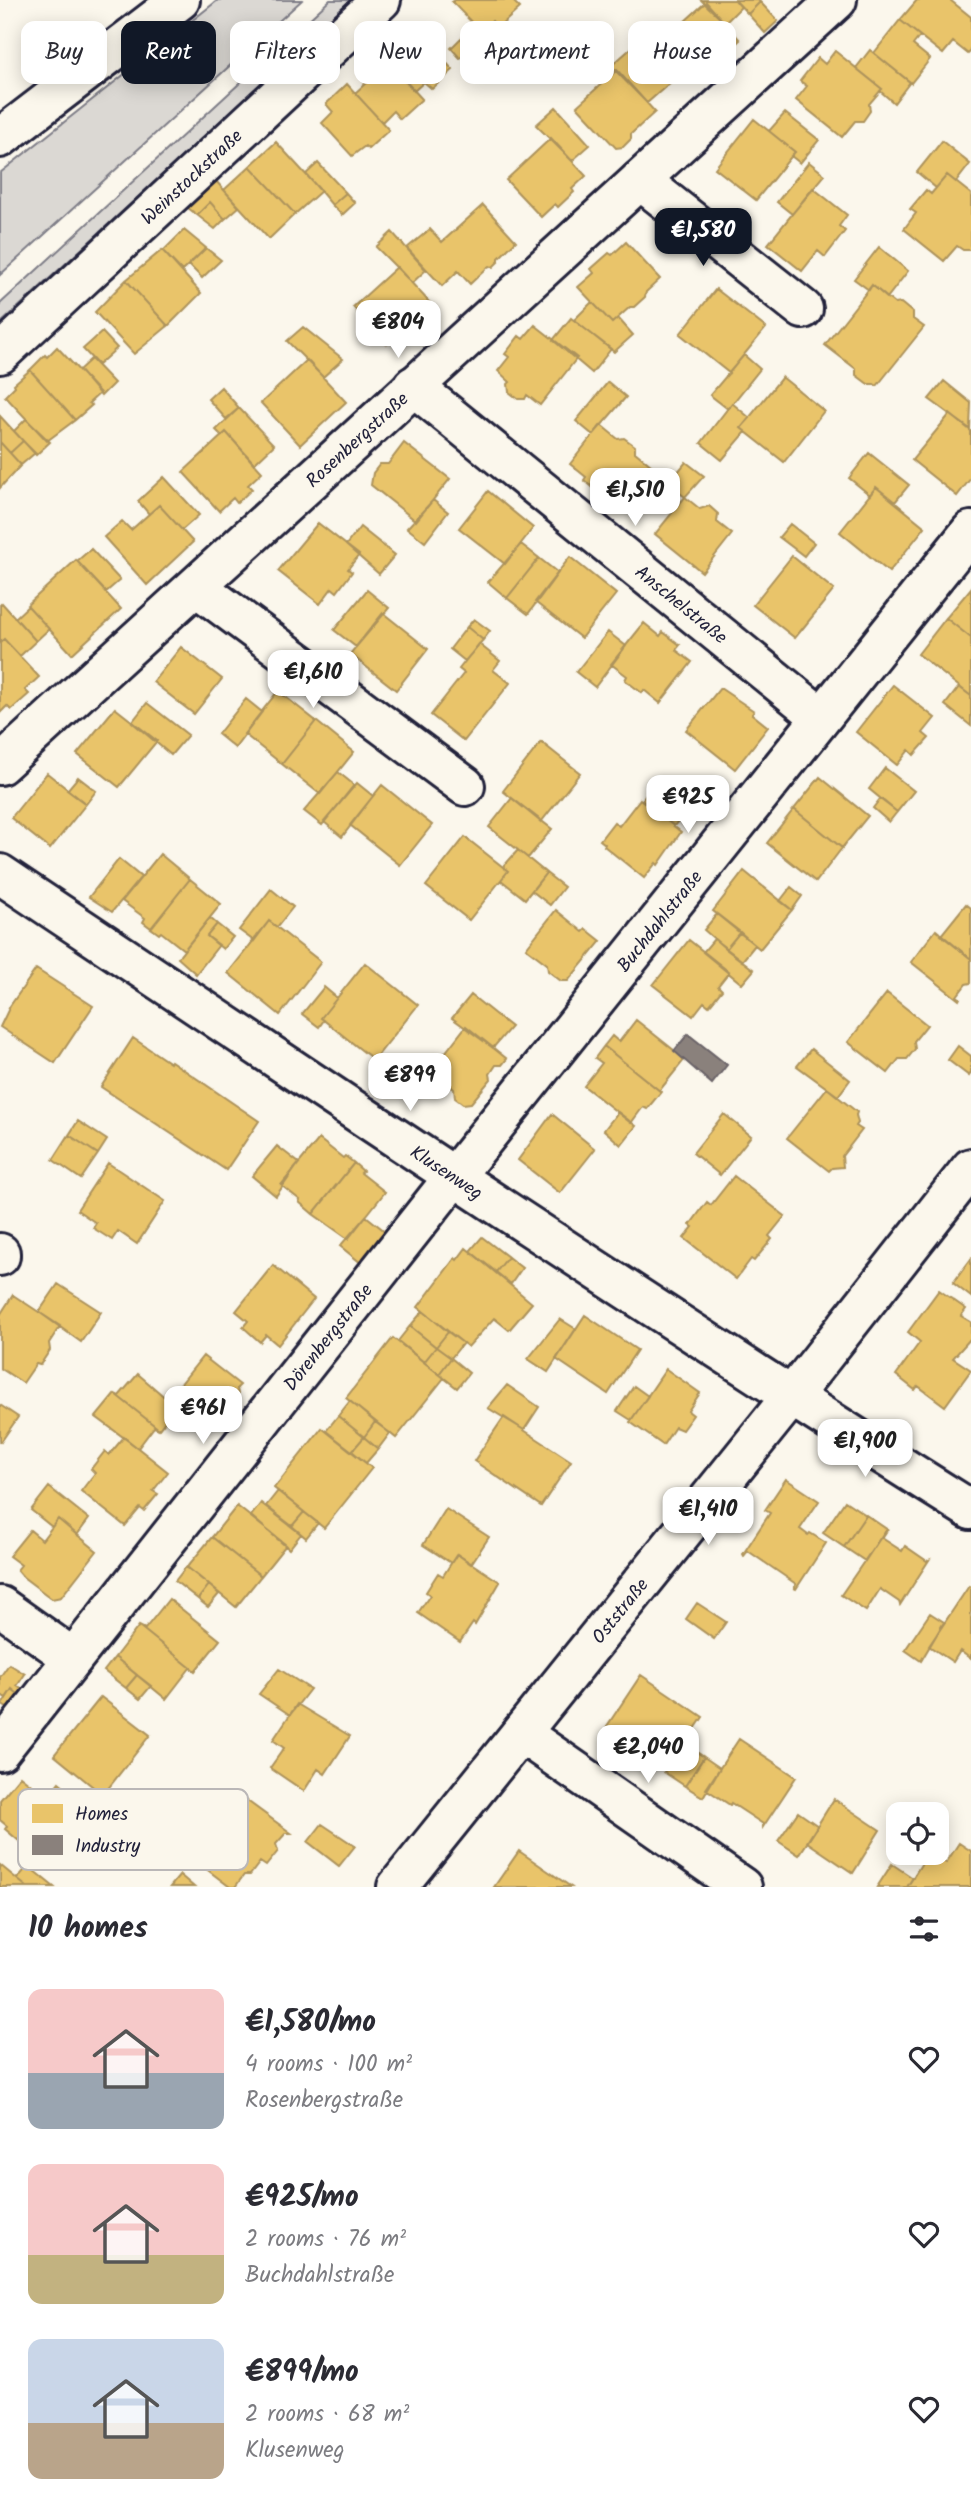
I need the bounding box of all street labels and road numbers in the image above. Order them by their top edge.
street label: Weinstockstraße [135,122,251,233]
street label: Rosenbergstraße [299,385,417,496]
street label: Anschelstraße [627,559,734,653]
street label: Buchdahlstraße [610,864,711,980]
street label: Klusenweg [403,1138,488,1209]
street label: Dörenbergstraße [277,1277,381,1398]
street label: Oststraße [585,1572,657,1651]

